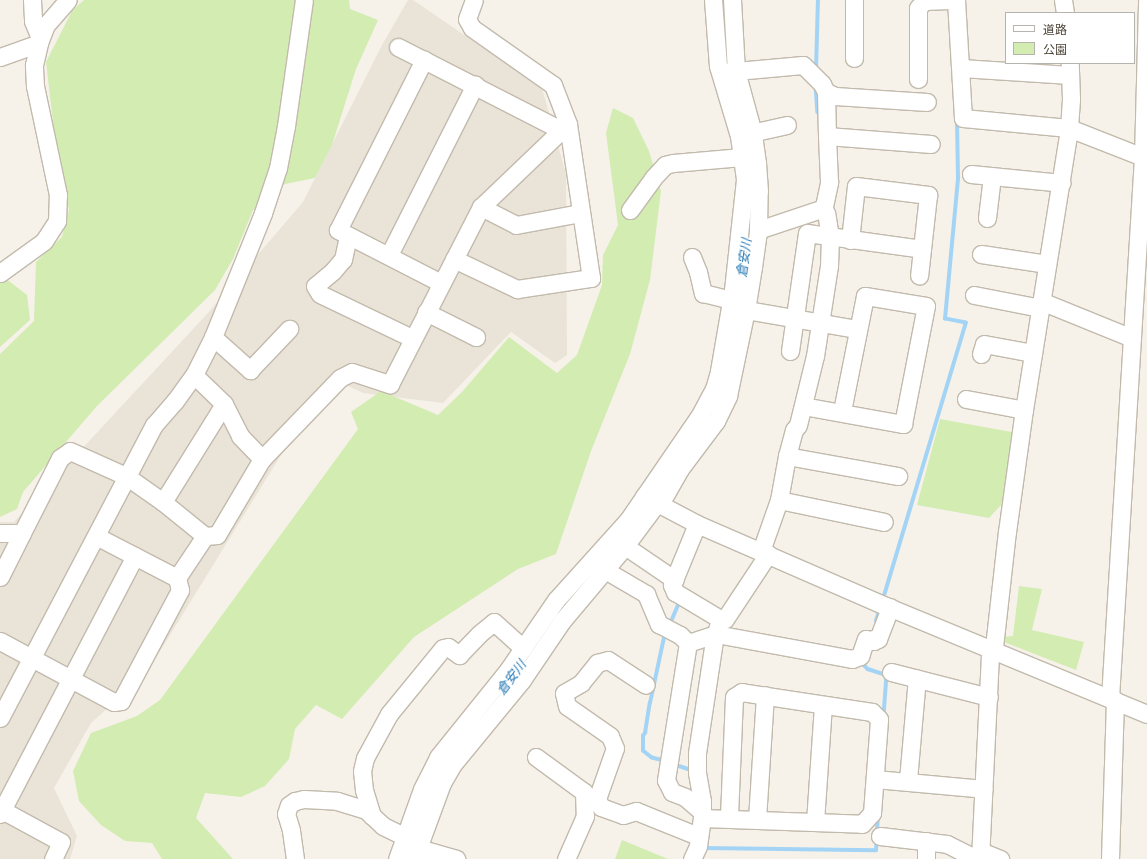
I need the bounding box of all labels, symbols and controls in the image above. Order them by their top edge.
legend [1005,12,1135,64]
text: 道路 [1043,23,1067,37]
text: 公園 [1043,43,1067,57]
water label: 倉安川 [735,238,755,278]
water label: 倉安川 [494,658,530,698]

